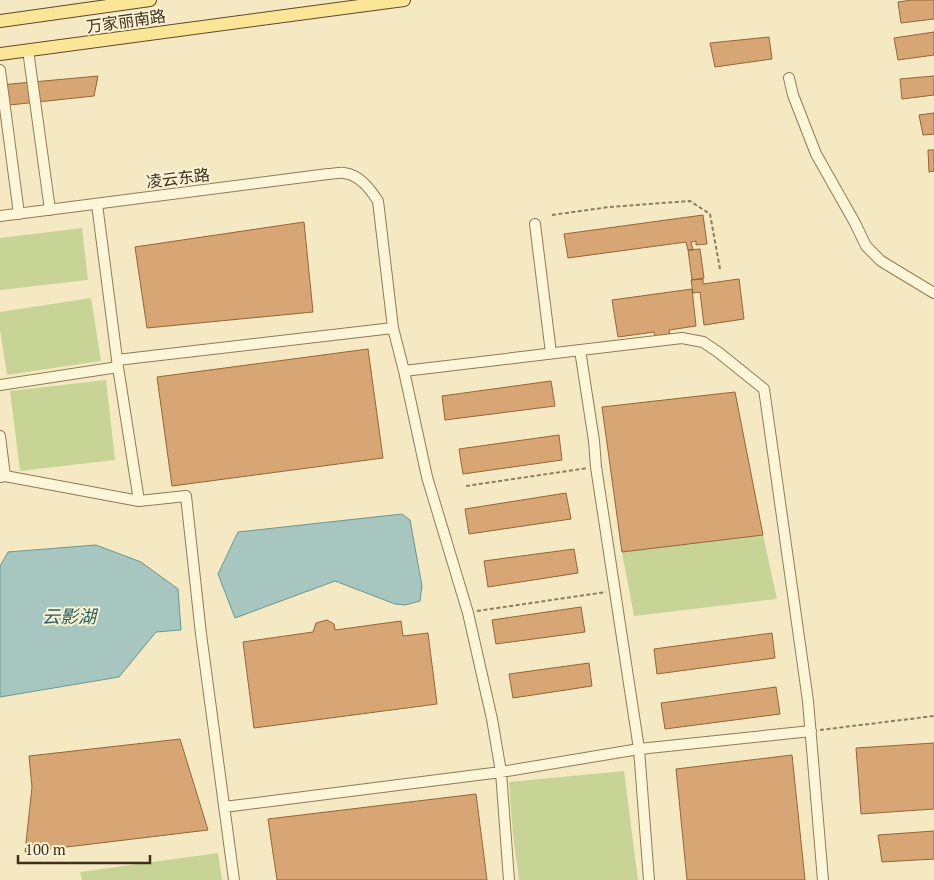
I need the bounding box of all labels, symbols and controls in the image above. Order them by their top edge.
street label: 万家丽南路 [85,5,167,37]
street label: 凌云东路 [145,163,211,193]
water label: 云影湖 [42,604,99,628]
scale bar [18,832,150,864]
text: 100 m [25,839,66,859]

